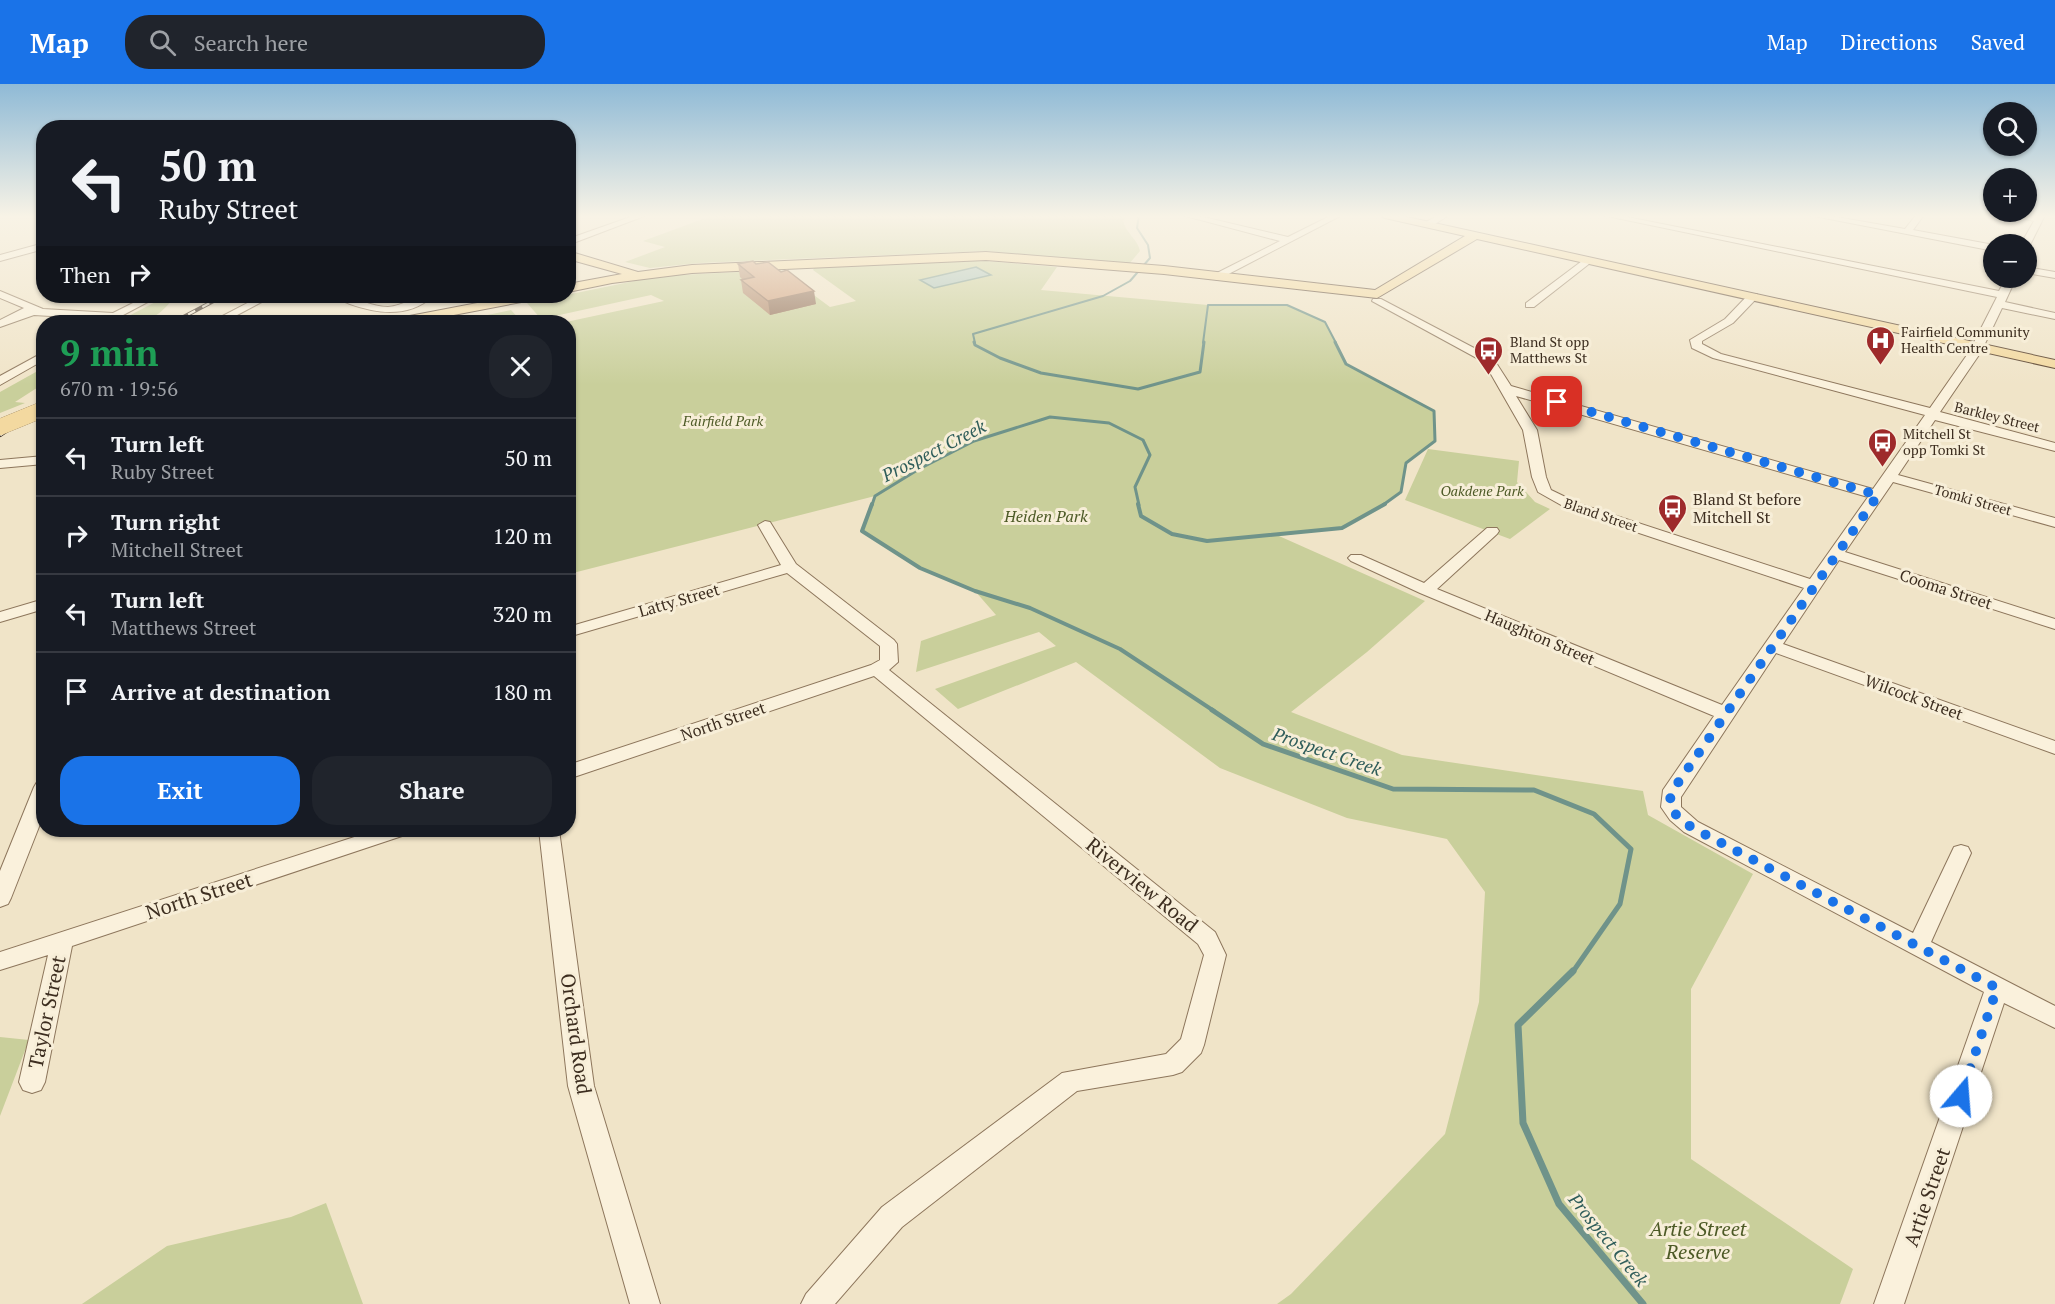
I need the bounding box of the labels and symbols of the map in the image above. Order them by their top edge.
place label: Fairfield Community Health Centre [1901,322,2030,357]
hospital icon: Fairfield Community Health Centre [1864,324,1896,366]
place label: Bland St opp Matthews St [1510,332,1589,367]
bus stop icon: Bland St opp Matthews St [1473,334,1505,376]
pin [1531,376,1582,427]
street label: Barkley Street [1953,397,2042,436]
park label: Fairfield Park [682,411,763,430]
water label: Prospect Creek [877,413,990,487]
place label: Mitchell St opp Tomki St [1903,424,1986,459]
bus stop icon: Mitchell St opp Tomki St [1866,426,1898,468]
street label: Tomki Street [1932,479,2015,520]
park label: Oakdene Park [1440,481,1524,500]
place label: Bland St before Mitchell St [1693,488,1801,528]
bus stop icon: Bland St before Mitchell St [1656,492,1688,534]
street label: Bland Street [1562,493,1641,536]
park label: Heiden Park [1003,505,1088,527]
street label: Cooma Street [1897,564,1995,614]
street label: Latty Street [636,578,722,622]
street label: Haughton Street [1482,604,1598,670]
street label: Wilcock Street [1862,669,1966,725]
street label: North Street [678,696,769,746]
water label: Prospect Creek [1269,721,1385,781]
street label: Riverview Road [1081,831,1204,938]
street label: North Street [142,865,256,925]
street label: Taylor Street [21,952,72,1071]
street label: Orchard Road [555,972,598,1096]
position arrow [1929,1064,1993,1128]
street label: Artie Street [1897,1143,1956,1250]
water label: Prospect Creek [1563,1187,1654,1291]
park label: Artie Street Reserve [1649,1215,1748,1265]

